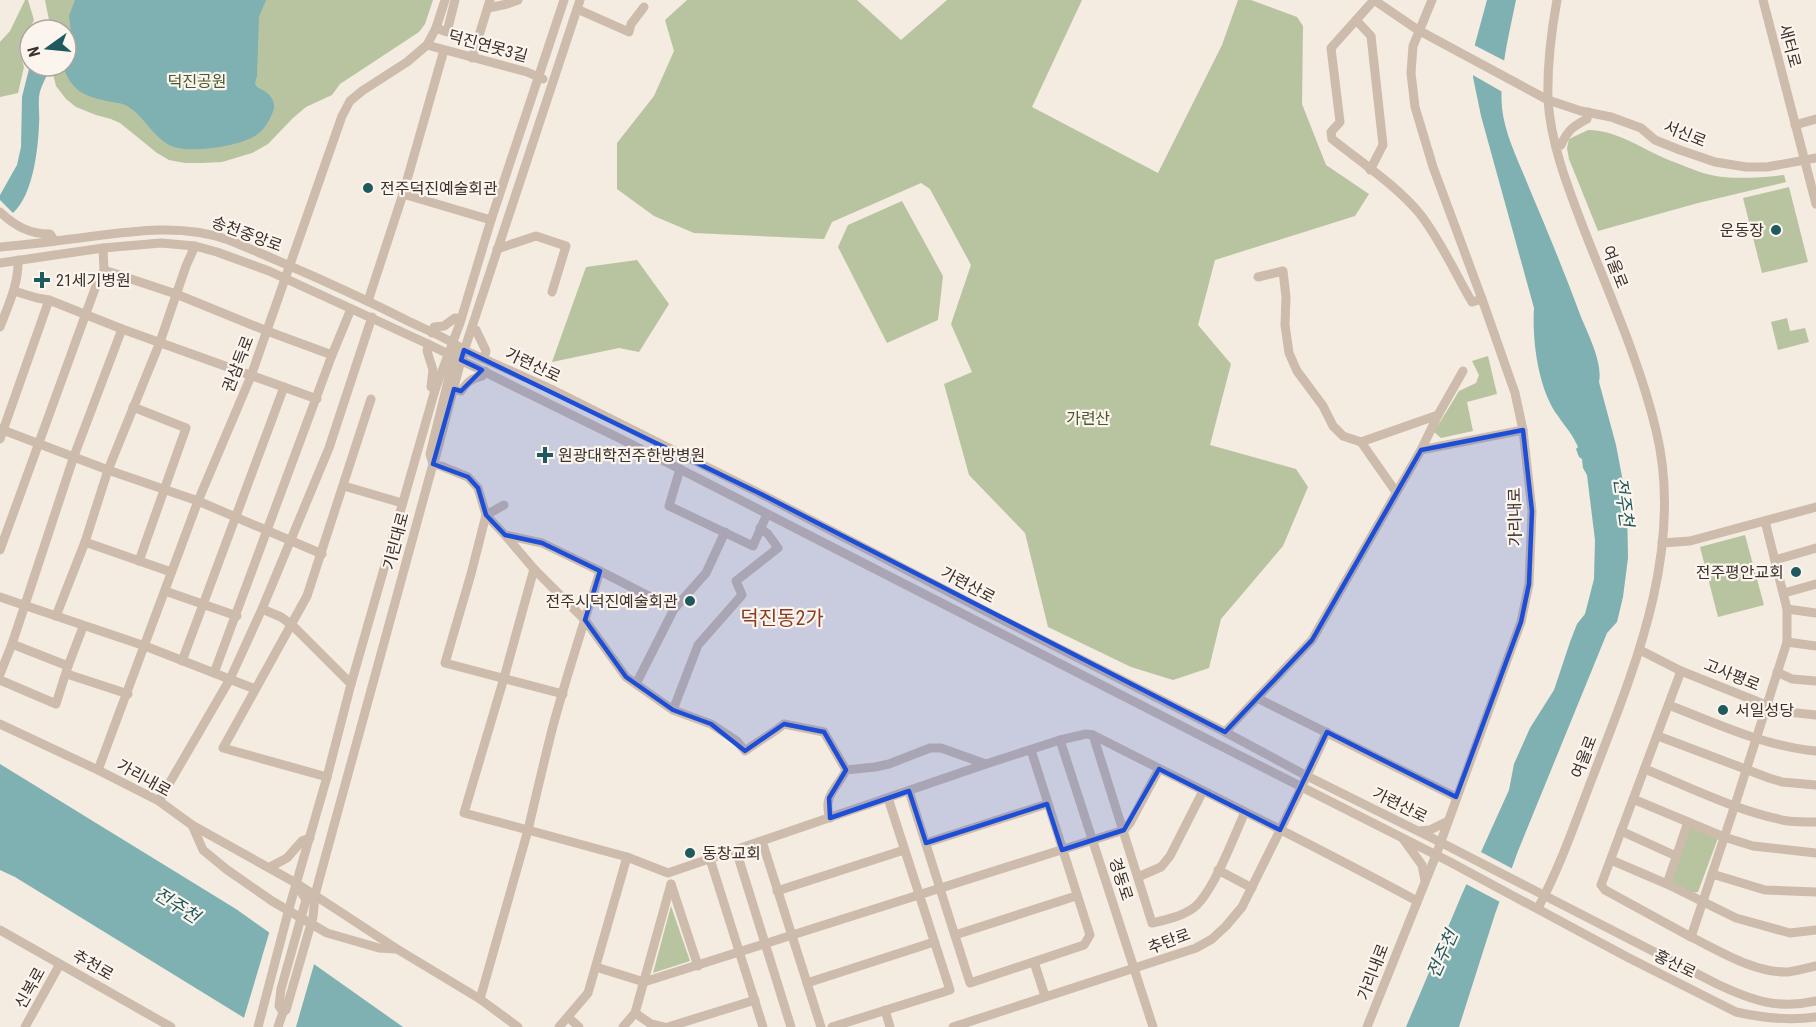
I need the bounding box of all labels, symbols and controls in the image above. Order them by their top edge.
north arrow [18,18,78,78]
street label: 새터로 [1775,22,1805,70]
street label: 덕진연못3길 [446,26,530,66]
text: N [24,45,44,59]
park label: 덕진공원 [168,72,226,91]
street label: 서신로 [1661,117,1709,151]
place label: 전주덕진예술회관 [380,179,498,198]
marker: 전주덕진예술회관 [361,181,375,195]
street label: 송천중앙로 [209,212,285,256]
place label: 운동장 [1720,221,1764,240]
marker: 운동장 [1769,223,1783,237]
street label: 여울로 [1598,243,1632,291]
marker: 21세기병원 [33,271,51,289]
place label: 21세기병원 [56,271,131,290]
street label: 권삼득로 [219,333,258,395]
street label: 가련산로 [502,344,564,386]
park label: 가련산 [1066,409,1110,428]
marker: 원광대학전주한방병원 [536,446,554,464]
place label: 원광대학전주한방병원 [558,446,705,465]
water label: 전주천 [1610,476,1638,530]
street label: 가리내로 [1505,487,1525,547]
street label: 기린대로 [379,510,413,572]
street label: 가련산로 [938,563,999,607]
place label: 전주평안교회 [1696,563,1784,582]
marker: 전주평안교회 [1789,565,1803,579]
place label: 전주시덕진예술회관 [546,592,678,611]
marker: 전주시덕진예술회관 [683,594,697,608]
district label: 덕진동2가 [740,606,824,630]
street label: 고사평로 [1701,655,1763,695]
place label: 서일성당 [1735,701,1794,720]
marker: 서일성당 [1716,703,1730,717]
street label: 여울로 [1567,733,1601,781]
street label: 가리내로 [114,755,175,801]
street label: 가련산로 [1369,784,1431,827]
place label: 동창교회 [702,844,761,863]
marker: 동창교회 [683,846,697,860]
street label: 경동로 [1105,855,1137,903]
water label: 전주천 [150,883,206,928]
street label: 추탄로 [1145,924,1193,957]
water label: 전주천 [1422,925,1463,981]
street label: 가리내로 [1354,941,1393,1003]
street label: 추천로 [69,946,117,984]
street label: 홍산로 [1651,946,1699,982]
street label: 신복로 [11,964,49,1012]

